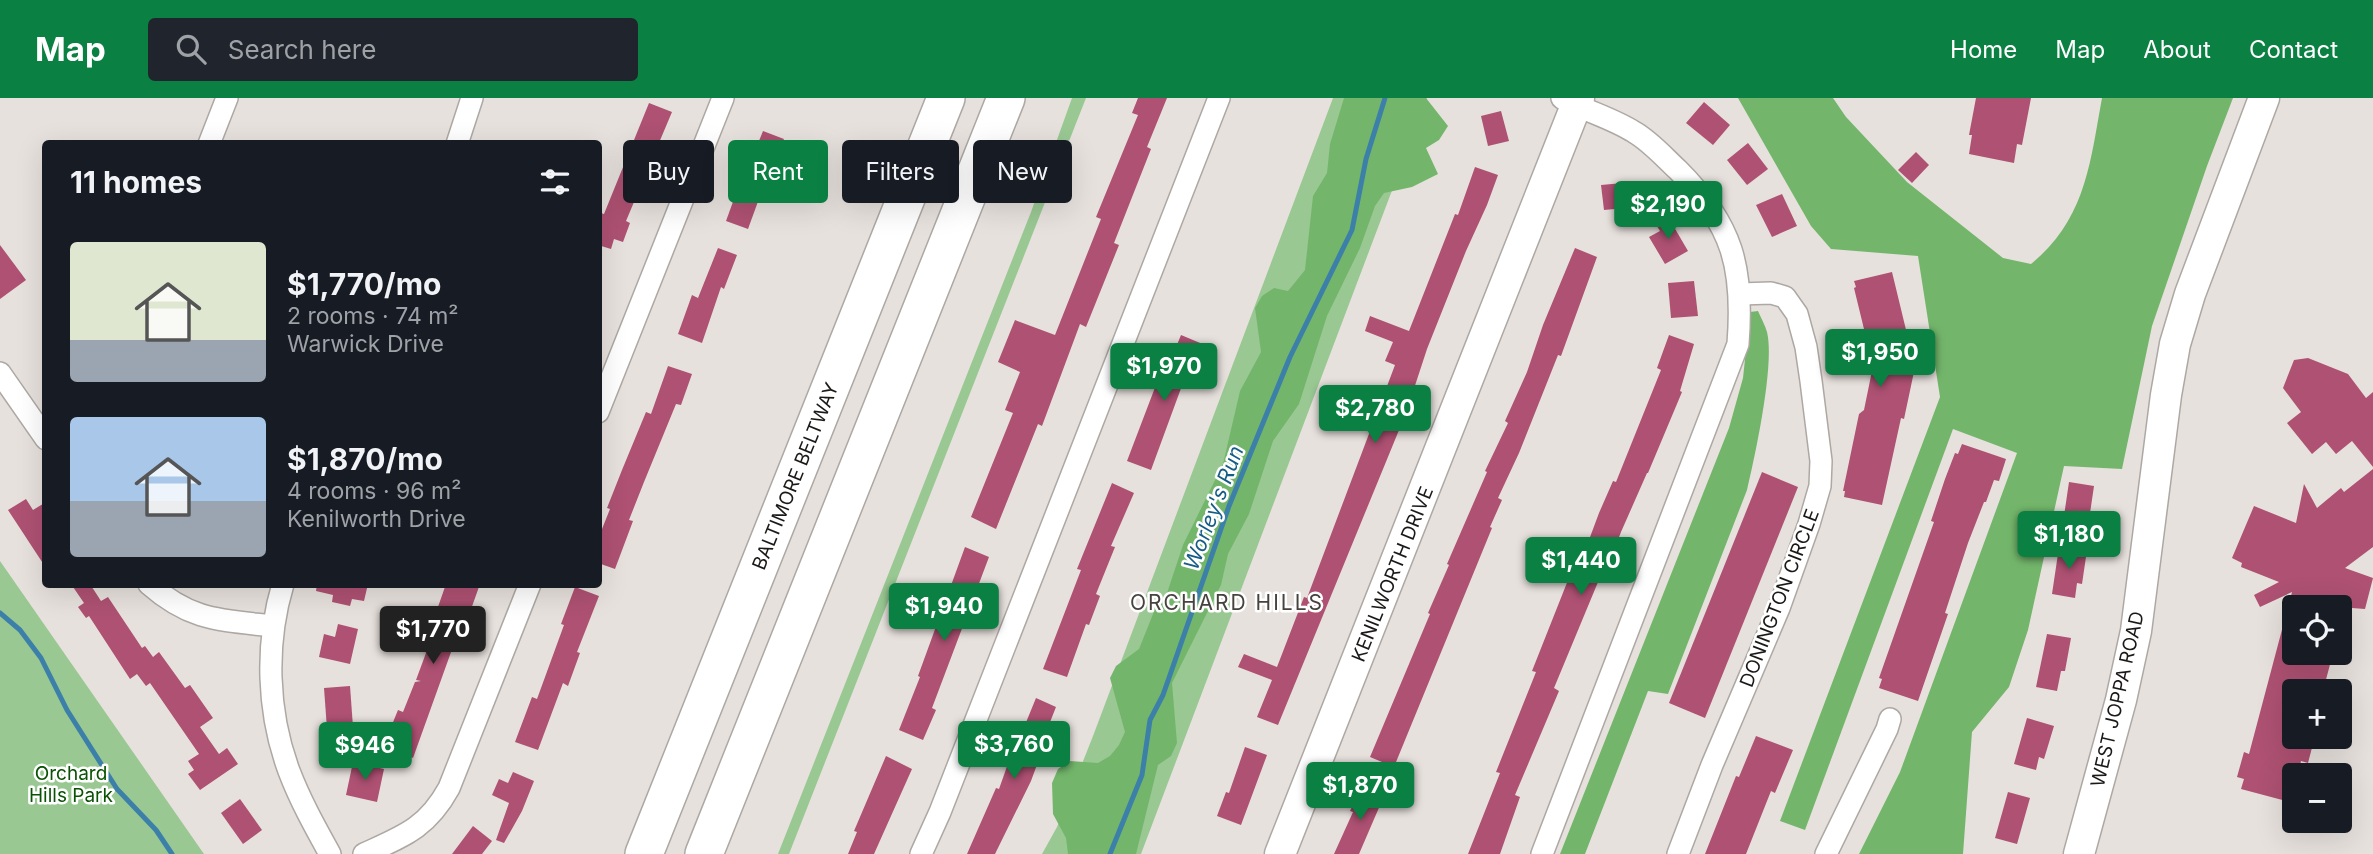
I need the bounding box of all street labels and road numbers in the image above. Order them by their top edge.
street label: BALTIMORE BELTWAY [747,379,844,573]
street label: KENILWORTH DRIVE [1347,483,1438,665]
street label: DONINGTON CIRCLE [1735,506,1824,690]
street label: WEST JOPPA ROAD [2086,609,2149,789]

